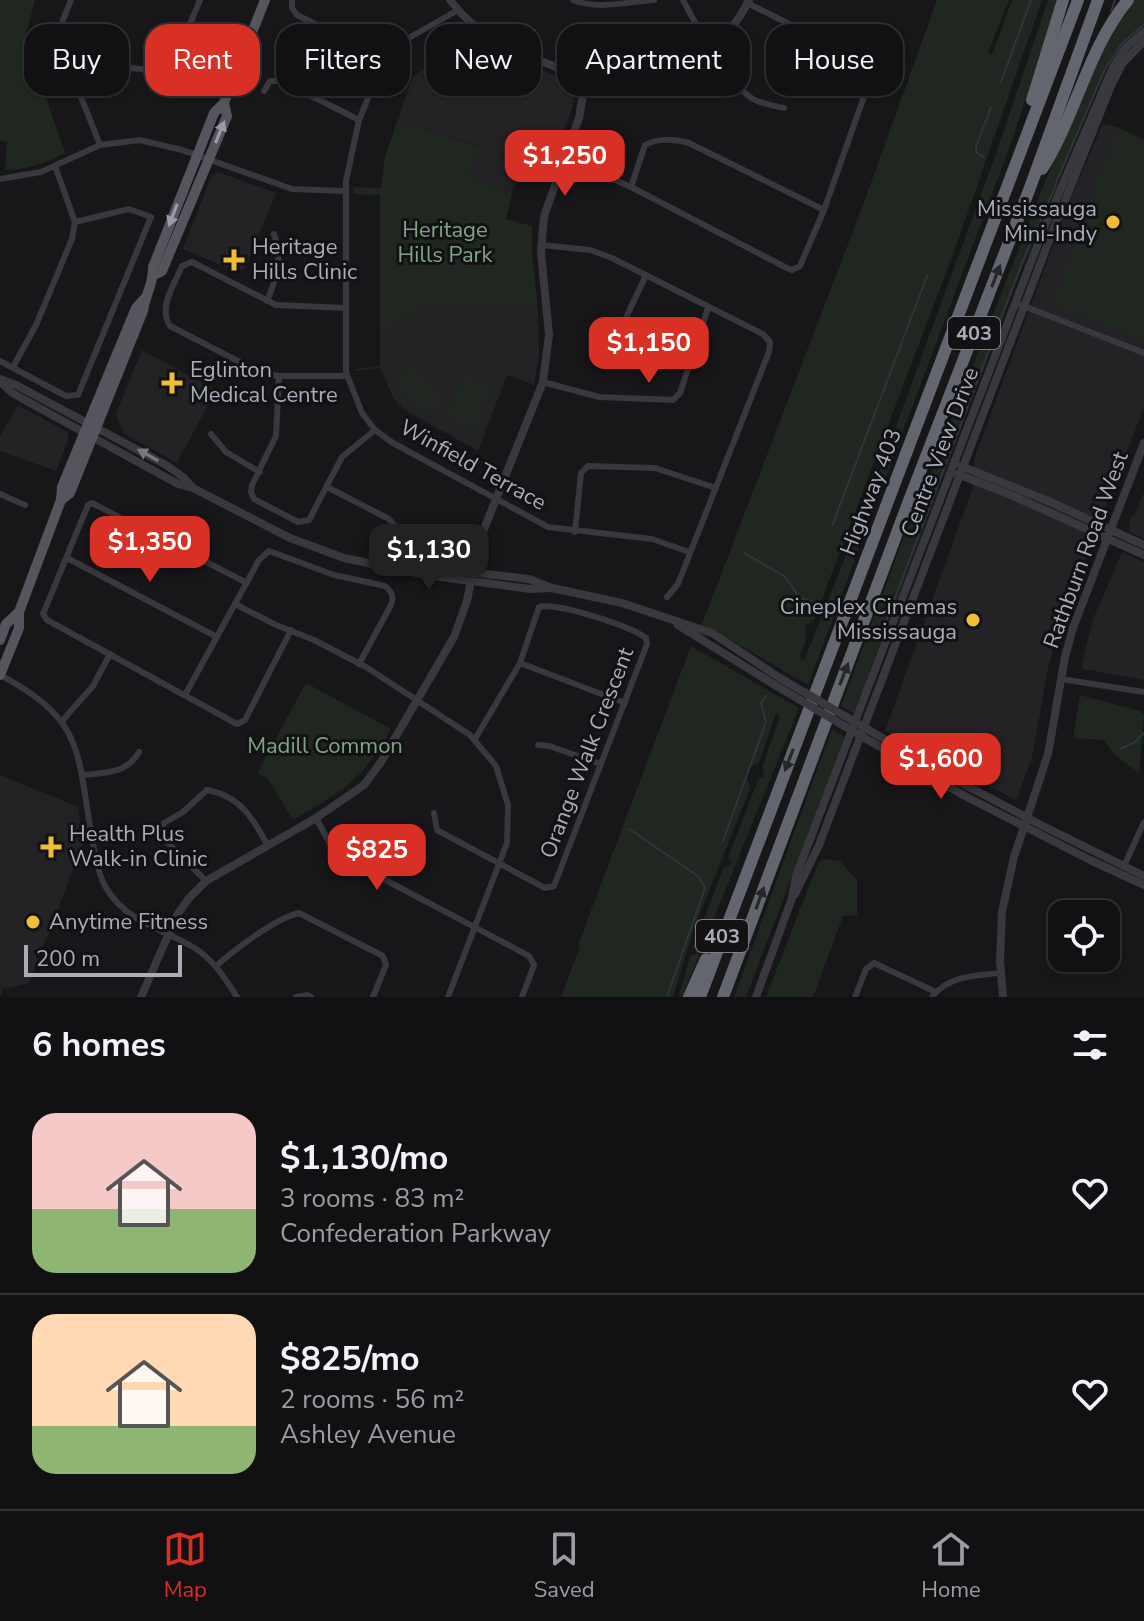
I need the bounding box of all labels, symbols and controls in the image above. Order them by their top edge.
chip: Buy [24,24,129,96]
chip: Rent [145,24,260,96]
chip: Filters [276,24,410,96]
chip: New [426,24,541,96]
chip: Apartment [557,24,750,96]
chip: House [766,24,903,96]
one-way arrow [214,120,227,144]
pin: $1,250 [500,130,630,198]
text: $1,250 [523,138,607,173]
place label: Mississauga Mini-Indy [977,194,1098,249]
one-way arrow [166,203,179,227]
marker: Mississauga Mini-Indy [1104,213,1122,231]
park label: Heritage Hills Park [398,215,493,270]
place label: Heritage Hills Clinic [252,232,357,287]
marker: Heritage Hills Clinic [223,249,245,271]
one-way arrow [990,264,1003,288]
pin: $1,150 [584,317,714,385]
road number: 403 [948,317,1000,349]
text: $1,150 [607,325,691,360]
place label: Eglinton Medical Centre [190,355,338,410]
street label: Centre View Drive [894,363,986,541]
marker: Eglinton Medical Centre [161,372,183,394]
street label: Winfield Terrace [394,412,552,518]
street label: Highway 403 [833,424,909,560]
street label: Rathburn Road West [1036,447,1136,653]
one-way arrow [136,448,159,461]
pin: $1,350 [85,516,215,584]
text: $1,350 [108,524,192,559]
pin: $1,130 [364,524,494,592]
text: $1,130 [387,532,471,567]
place label: Cineplex Cinemas Mississauga [780,592,957,647]
marker: Cineplex Cinemas Mississauga [964,611,982,629]
street label: Orange Walk Crescent [533,643,641,863]
one-way arrow [838,662,851,686]
park label: Madill Common [247,731,403,761]
pin: $1,600 [876,733,1006,801]
text: $1,600 [899,741,983,776]
one-way arrow [782,748,795,772]
place label: Health Plus Walk-in Clinic [69,819,207,874]
pin: $825 [330,824,424,892]
text: $825 [346,832,408,867]
marker: Health Plus Walk-in Clinic [40,836,62,858]
one-way arrow [754,885,767,909]
map controls [1048,900,1120,972]
button: locate [1048,900,1120,972]
place label: Anytime Fitness [49,907,208,937]
marker: Anytime Fitness [24,913,42,931]
road number: 403 [696,920,748,952]
scale bar [24,941,182,977]
text: 200 m [36,944,100,974]
text: 6 homes [32,1022,166,1068]
icon: filters [1068,1023,1112,1067]
text: $1,130/mo [280,1135,448,1181]
icon: home [96,1145,192,1241]
icon: heart [1068,1171,1112,1215]
text: 3 rooms · 83 m² [280,1181,464,1216]
text: Confederation Parkway [280,1216,551,1251]
text: $825/mo [280,1336,420,1382]
icon: home [96,1346,192,1442]
icon: heart [1068,1372,1112,1416]
text: 2 rooms · 56 m² [280,1382,464,1417]
text: Ashley Avenue [280,1417,456,1452]
tab: Map [163,1527,207,1605]
tab: Saved [534,1527,595,1605]
tab: Home [921,1527,981,1605]

